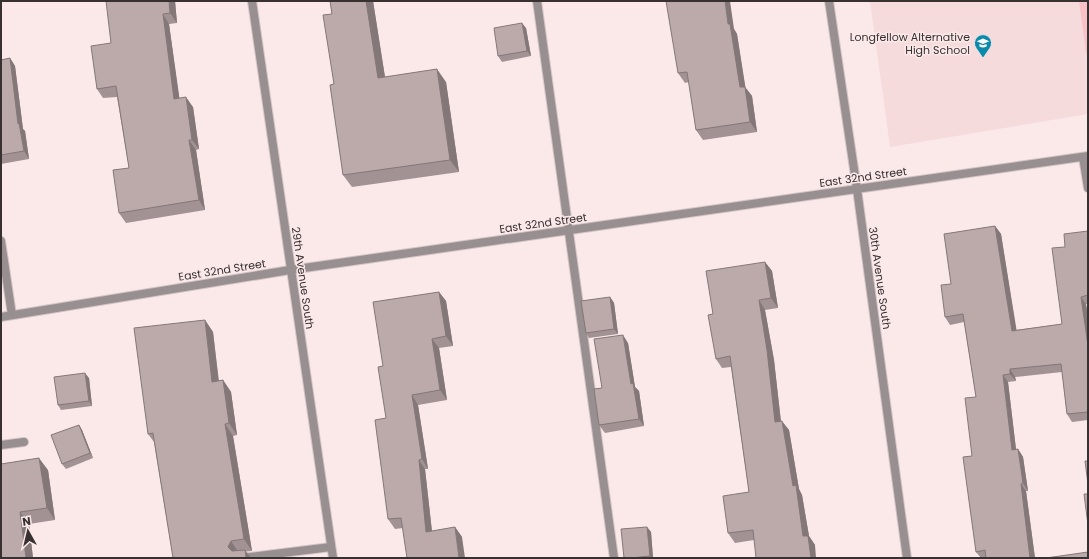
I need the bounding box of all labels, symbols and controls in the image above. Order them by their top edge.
place label: Longfellow Alternative High School [850,29,970,58]
school or university icon: Longfellow Alternative High School [973,33,993,58]
street label: East 32nd Street [818,163,908,191]
street label: East 32nd Street [498,209,588,237]
street label: 29th Avenue South [288,226,318,330]
street label: 30th Avenue South [865,226,895,330]
street label: East 32nd Street [177,255,267,285]
north arrow [8,511,48,551]
text: N [21,513,32,530]

